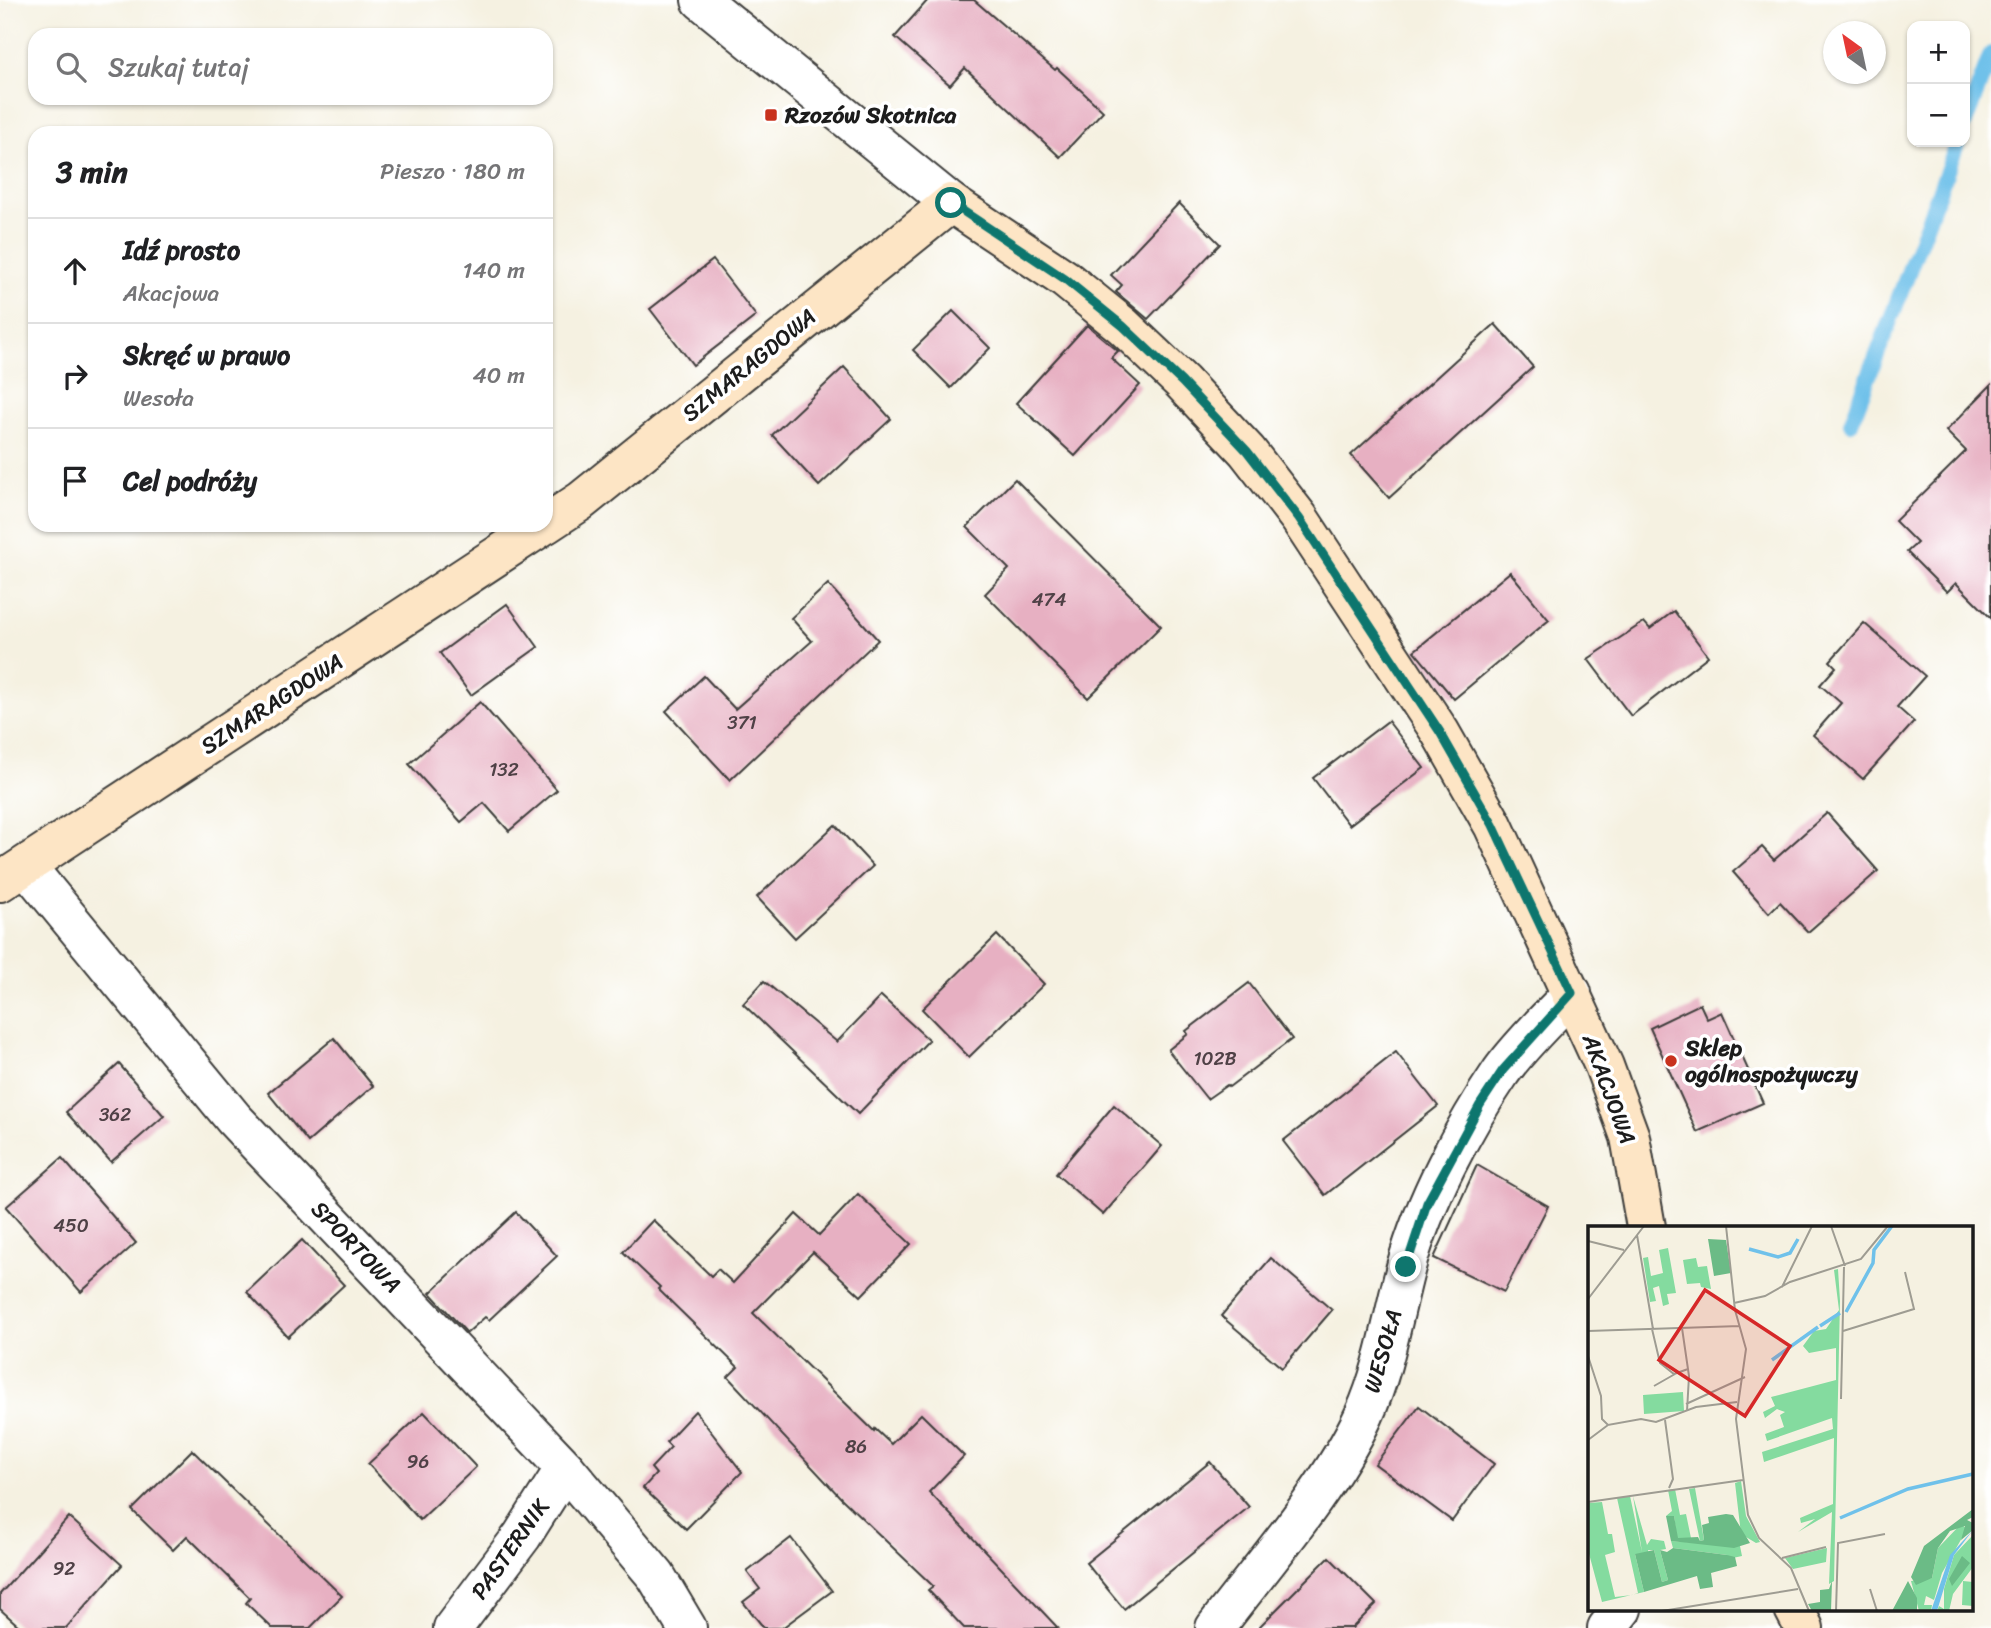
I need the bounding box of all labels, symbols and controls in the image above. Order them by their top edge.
north arrow [1823,21,1886,84]
map controls [1907,21,1970,147]
button: + [1907,21,1970,84]
search box [28,28,553,105]
text: Szukaj tutaj [108,44,249,90]
icon: search [52,48,90,86]
button: − [1907,84,1970,147]
place label: Rzozów Skotnica [784,95,957,136]
marker: Rzozów Skotnica [763,107,779,123]
text: 3 min [56,145,128,199]
text: Pieszo · 180 m [380,151,525,192]
route start [935,187,966,218]
text: Idź prosto [123,227,240,273]
text: 140 m [463,250,525,291]
icon: ahead [56,252,94,290]
text: Akacjowa [123,273,219,314]
street label: SZMARAGDOWA [672,297,826,433]
text: Skręć w prawo [123,332,290,378]
text: 40 m [472,355,525,396]
icon: right [56,357,94,395]
text: Wesoła [123,378,194,419]
text: Cel podróży [123,458,257,504]
icon: arrive [56,462,94,500]
house number: 474 [1032,583,1066,616]
street label: SZMARAGDOWA [192,642,352,766]
house number: 371 [727,706,757,739]
house number: 132 [489,753,519,786]
street label: AKACJOWA [1570,1027,1648,1150]
place label: Sklep ogólnospożywczy [1684,1028,1859,1095]
house number: 102B [1193,1042,1237,1075]
marker: Sklep ogólnospożywczy [1663,1053,1679,1069]
house number: 362 [99,1098,131,1131]
street label: SPORTOWA [301,1191,411,1303]
house number: 450 [53,1209,89,1242]
inset map [1588,1226,1974,1610]
route end [1390,1251,1421,1282]
street label: WESOŁA [1352,1304,1414,1398]
house number: 86 [845,1430,867,1463]
house number: 96 [407,1445,429,1478]
street label: PASTERNIK [460,1489,560,1609]
house number: 92 [53,1552,75,1585]

